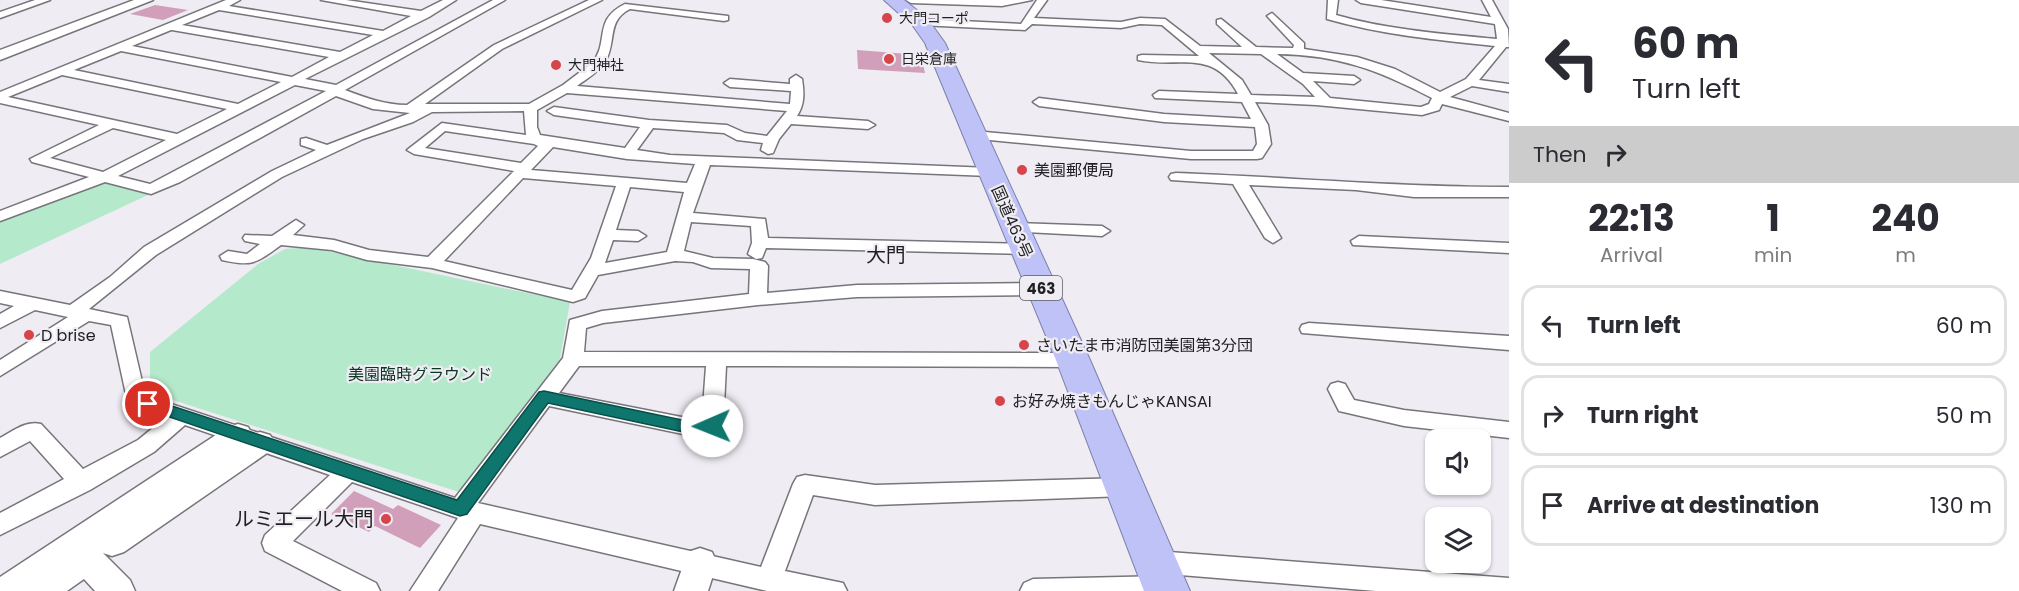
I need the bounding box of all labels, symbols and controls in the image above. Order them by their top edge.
place label: 大門コーポ [899,8,969,28]
marker: 大門コーポ [880,11,894,25]
text: 60 m [1632,14,1740,73]
icon: left [1533,24,1611,102]
place label: 日栄倉庫 [901,49,957,69]
marker: 日栄倉庫 [882,52,896,66]
place label: 大門神社 [568,55,624,75]
marker: 大門神社 [549,58,563,72]
text: Turn left [1632,70,1741,107]
icon: right [1599,138,1632,171]
text: Then [1533,139,1587,170]
place label: 美園郵便局 [1034,159,1114,182]
marker: 美園郵便局 [1015,163,1029,177]
street label: 国道463号 [986,182,1038,262]
text: 22:13 [1588,193,1675,244]
text: 1 [1766,193,1780,244]
text: 240 [1871,193,1940,244]
district label: 大門 [866,241,906,269]
text: Arrival [1600,241,1663,269]
text: min [1754,241,1792,269]
text: m [1895,241,1916,269]
road number: 463 [1020,276,1062,300]
icon: left [1536,309,1569,342]
text: Turn left [1587,310,1681,341]
text: 60 m [1936,310,1992,341]
place label: D brise [41,324,96,347]
marker: D brise [22,328,36,342]
place label: さいたま市消防団美園第3分団 [1036,334,1253,357]
marker: さいたま市消防団美園第3分団 [1017,338,1031,352]
park label: 美園臨時グラウンド [348,363,492,386]
pin [122,378,173,429]
icon: arrive [131,387,164,420]
place label: お好み焼きもんじゃKANSAI [1012,390,1212,413]
position arrow [680,394,744,458]
marker: お好み焼きもんじゃKANSAI [993,394,1007,408]
icon: right [1536,399,1569,432]
text: Turn right [1587,400,1698,431]
text: 50 m [1936,400,1992,431]
map controls [1425,429,1491,573]
button: sound [1425,429,1491,495]
icon: arrive [1536,489,1569,522]
text: Arrive at destination [1587,490,1819,521]
text: 130 m [1930,490,1992,521]
place label: ルミエール大門 [234,505,374,533]
button: layers [1425,507,1491,573]
marker: ルミエール大門 [379,512,393,526]

